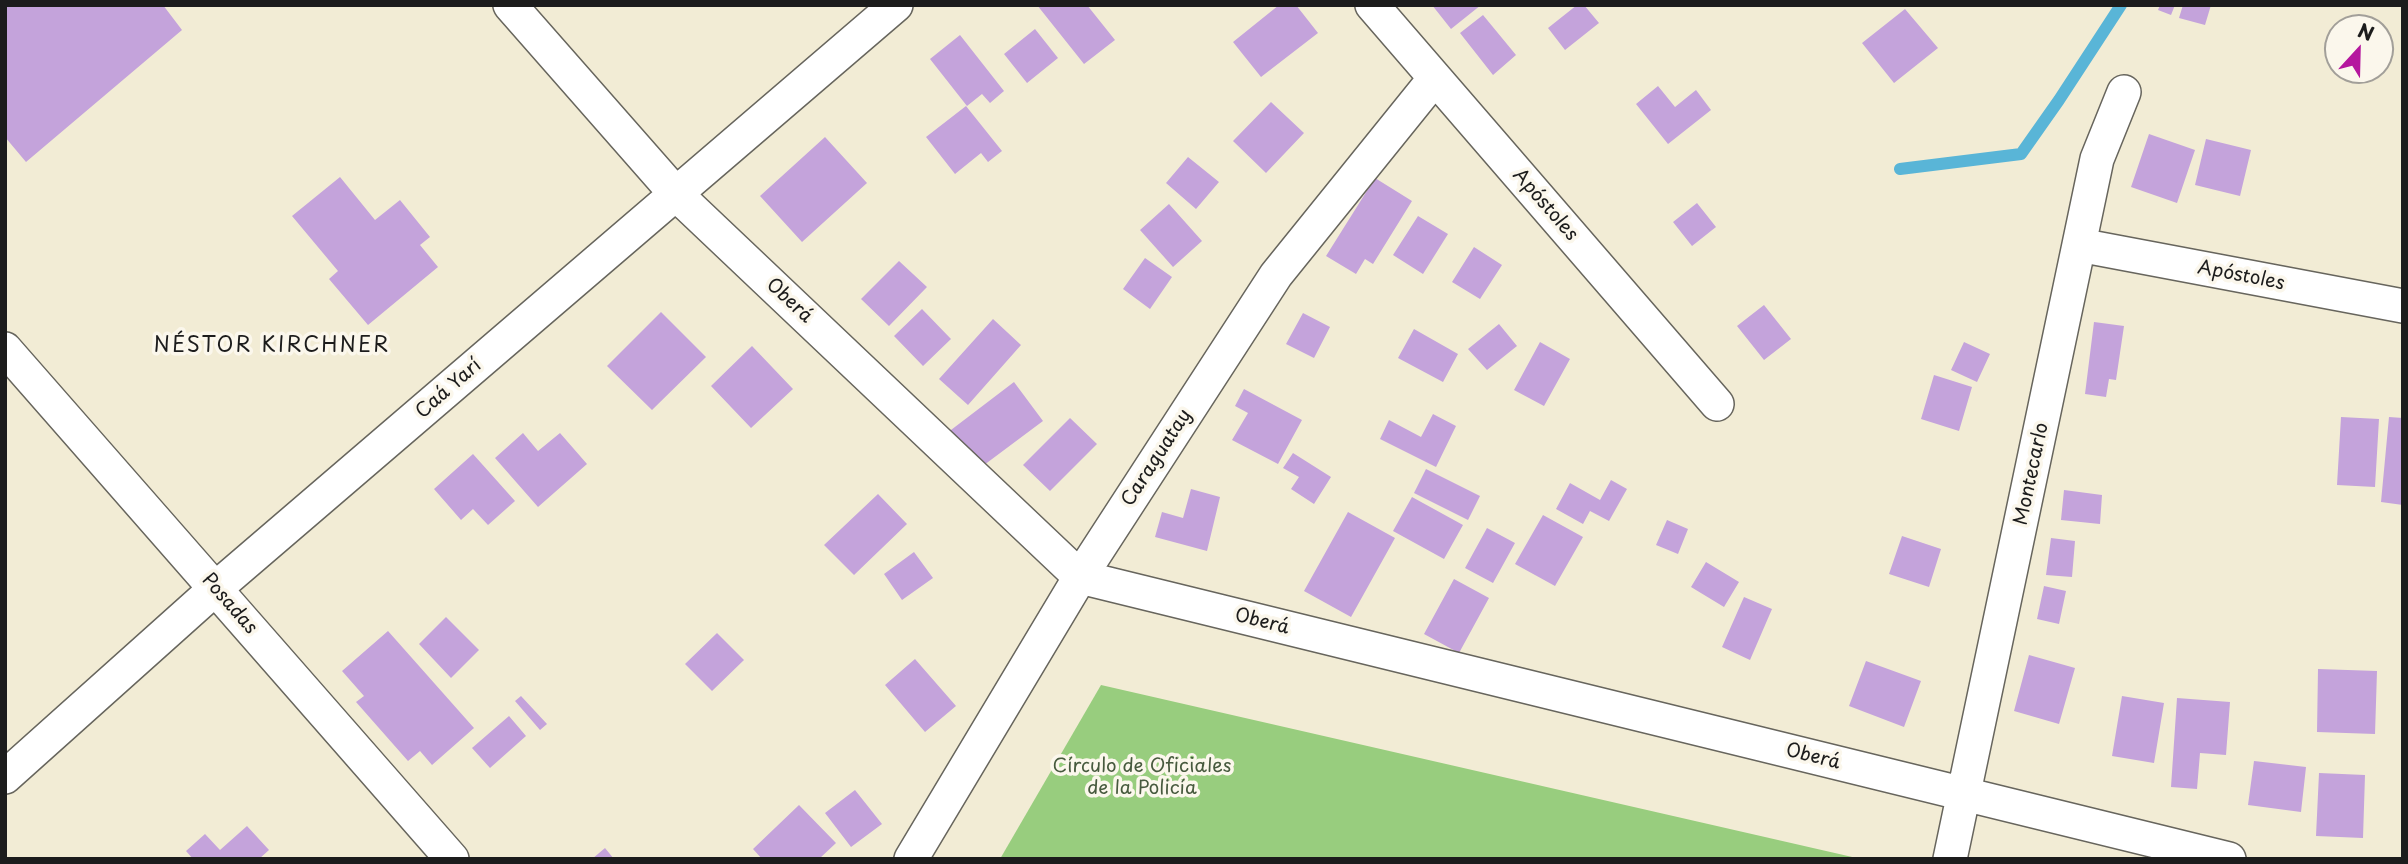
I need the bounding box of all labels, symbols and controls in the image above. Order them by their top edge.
north arrow [2324,14,2394,84]
text: N [2354,16,2378,47]
street label: Apóstoles [1507,164,1583,246]
street label: Apóstoles [2196,256,2286,296]
street label: Oberá [761,274,817,328]
district label: NÉSTOR KIRCHNER [155,333,389,359]
street label: Caá Yarí [412,354,486,424]
street label: Caraguatay [1117,405,1197,511]
street label: Montecarlo [2010,421,2054,527]
street label: Posadas [196,569,262,639]
street label: Oberá [1232,604,1292,640]
street label: Oberá [1783,739,1843,775]
park label: Círculo de Oficiales de la Policía [1053,756,1231,800]

